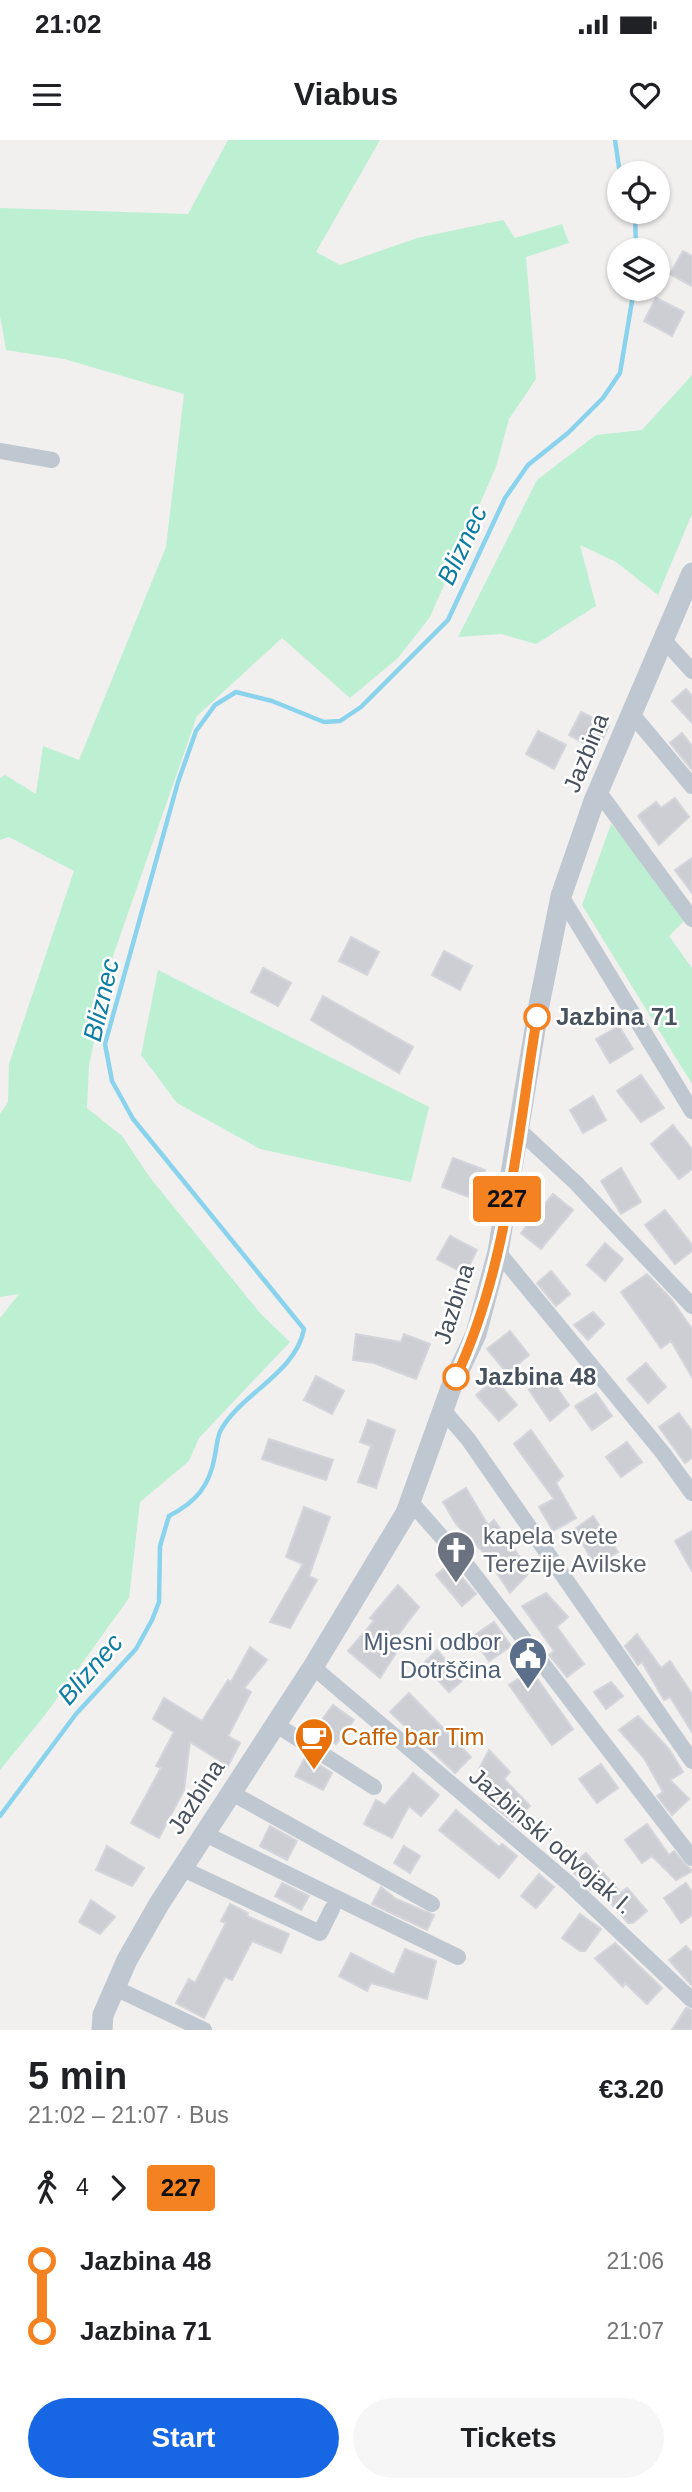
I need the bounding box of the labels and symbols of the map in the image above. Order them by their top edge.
water label: Bliznec [431,501,493,589]
street label: Jazbina [558,709,614,796]
water label: Bliznec [77,956,125,1044]
place label: Jazbina 71 [556,1003,677,1030]
marker: Jazbina 71 [524,1004,550,1030]
line badge: 227 [467,1176,547,1222]
street label: Jazbina [428,1260,479,1347]
place label: Jazbina 48 [475,1363,596,1390]
marker: Jazbina 48 [443,1364,469,1390]
place label: kapela svete Terezije Avilske [483,1522,647,1577]
church icon: kapela svete Terezije Avilske [435,1529,477,1584]
water label: Bliznec [51,1628,129,1710]
place label: Mjesni odbor Dotrščina [364,1628,502,1683]
public building icon: Mjesni odbor Dotrščina [507,1635,549,1690]
cafe icon: Caffe bar Tim [293,1716,335,1771]
place label: Caffe bar Tim [341,1723,485,1750]
street label: Jazbina [162,1754,230,1839]
street label: Jazbinski odvojak I. [464,1762,639,1919]

